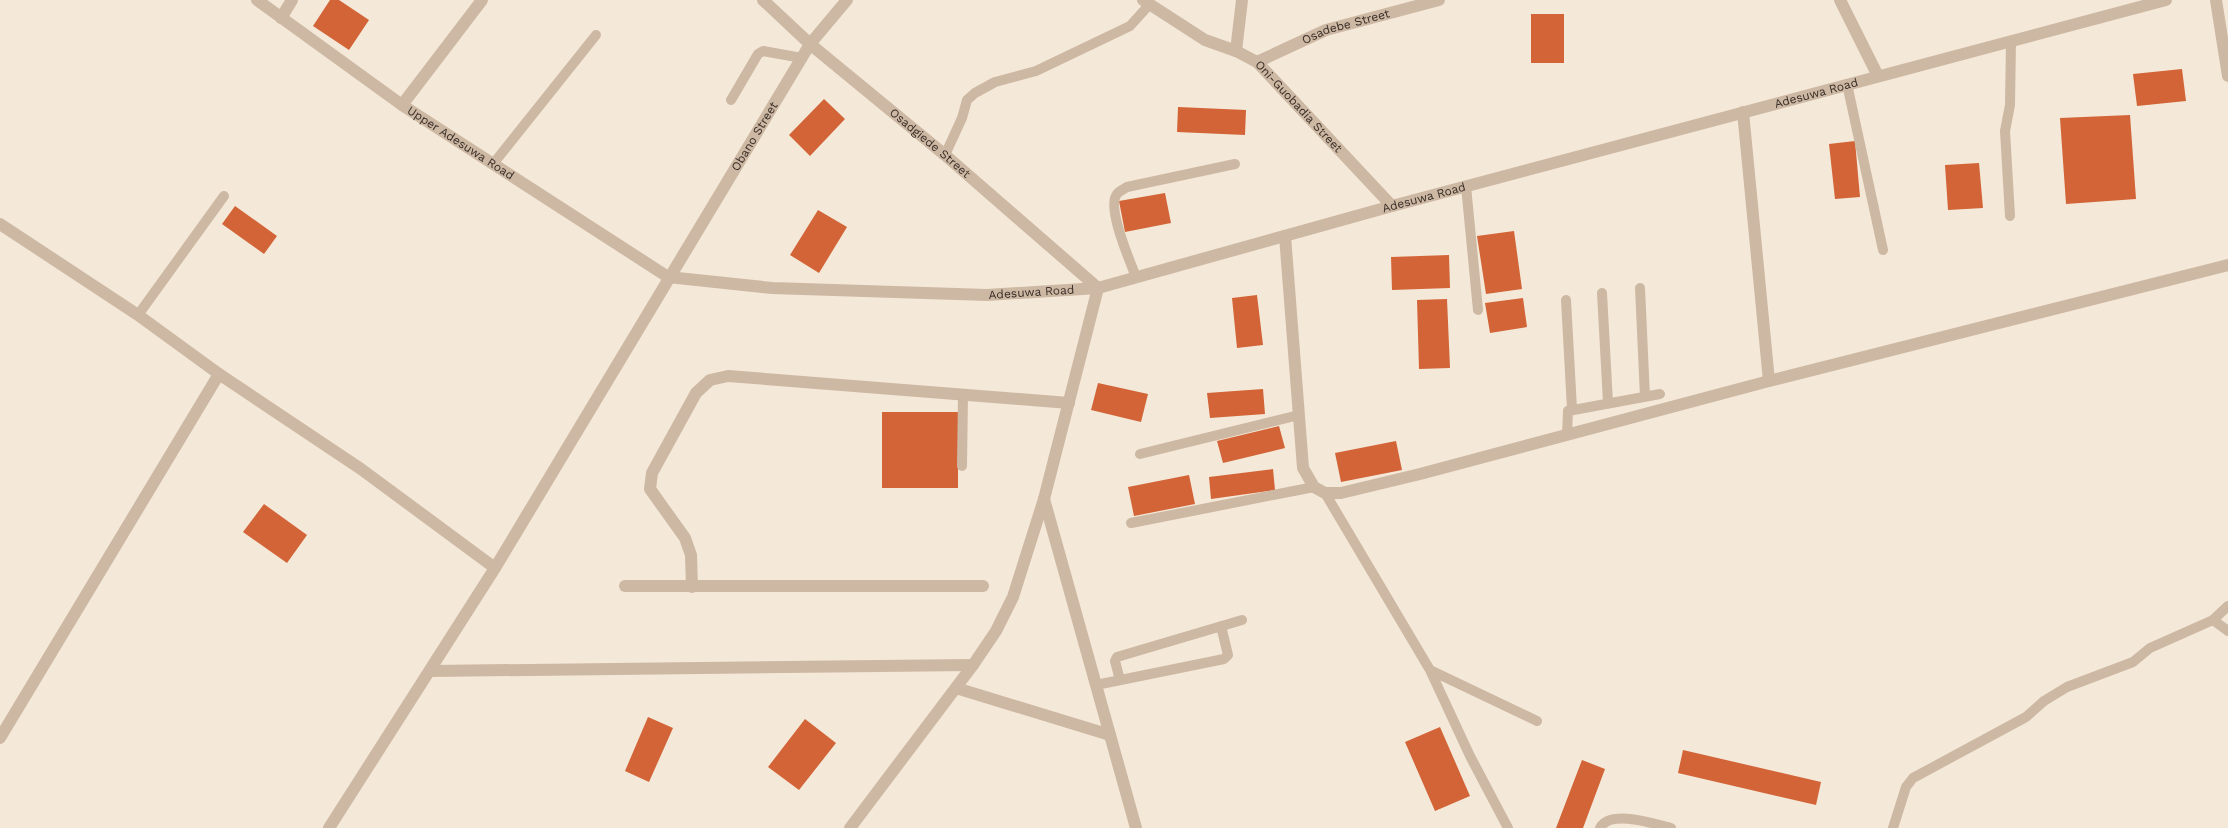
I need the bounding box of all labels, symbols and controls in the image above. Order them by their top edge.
street label: Osadebe Street [1300,6,1391,47]
street label: Oni-Guobadia Street [1252,58,1345,155]
street label: Adesuwa Road [1773,75,1859,111]
street label: Obano Street [728,99,781,174]
street label: Upper Adesuwa Road [405,103,517,183]
street label: Osadgiede Street [887,105,973,181]
street label: Adesuwa Road [1380,180,1467,215]
street label: Adesuwa Road [988,283,1075,302]

